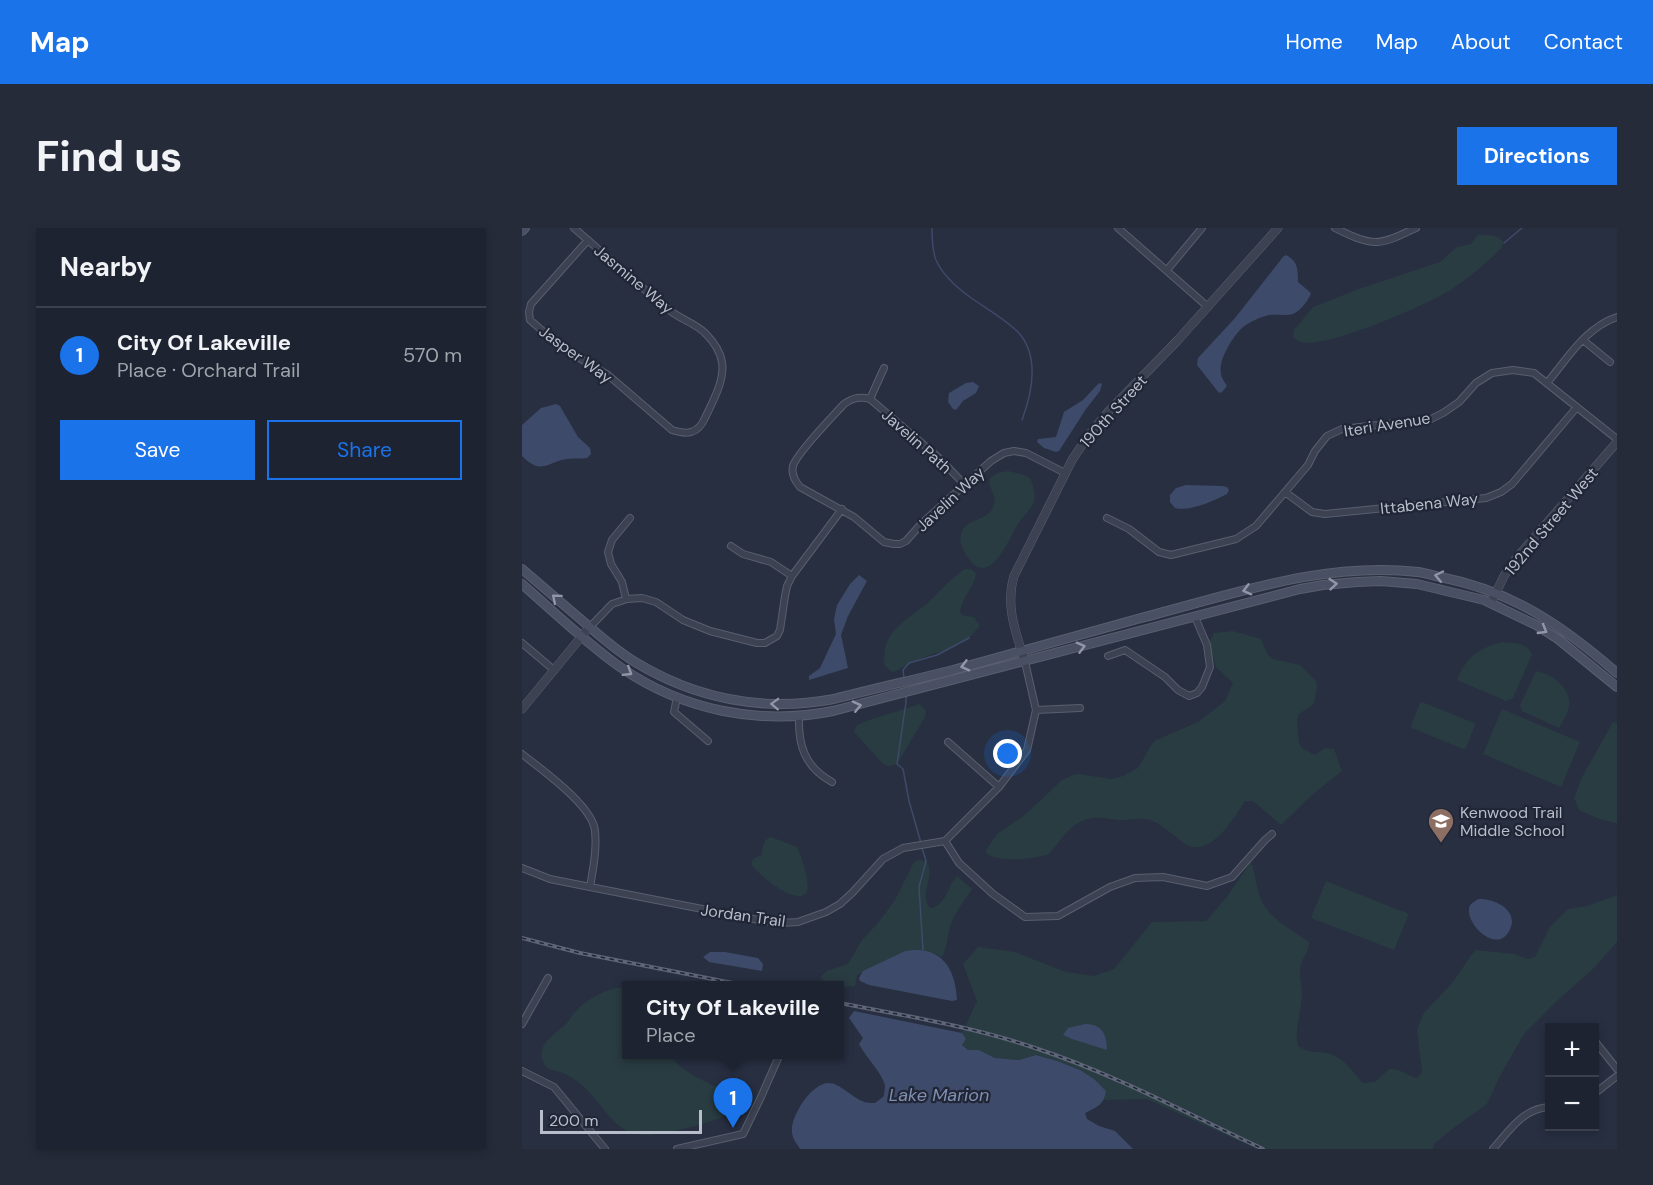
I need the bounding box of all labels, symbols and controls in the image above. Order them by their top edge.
text: Map [30,24,90,61]
text: Home [1285,28,1343,56]
text: Map [1376,28,1418,56]
text: About [1451,28,1511,56]
text: Contact [1544,28,1623,56]
button: Directions [1457,127,1617,185]
text: Find us [36,129,182,184]
street label: Jasmine Way [590,240,678,319]
text: Nearby [60,250,152,284]
street label: Jasper Way [535,321,617,388]
text: City Of Lakeville [117,328,291,357]
text: 1 [76,342,83,368]
text: 570 m [403,342,462,368]
text: Place · Orchard Trail [117,357,300,383]
street label: 190th Street [1075,370,1152,452]
street label: Javelin Path [877,404,956,478]
street label: Iteri Avenue [1342,407,1432,442]
button: Save [60,420,255,480]
button: Share [267,420,462,480]
street label: Javelin Way [912,462,989,537]
street label: 192nd Street West [1500,463,1603,580]
street label: Ittabena Way [1379,488,1479,519]
one-way arrow [1434,571,1444,584]
one-way arrow [1329,578,1338,591]
one-way arrow [1242,583,1252,596]
one-way arrow [552,594,563,605]
one-way arrow [1537,622,1547,634]
one-way arrow [1076,641,1086,654]
one-way arrow [960,659,970,672]
one-way arrow [622,664,632,676]
one-way arrow [770,698,779,711]
one-way arrow [852,700,862,713]
your location [993,739,1022,768]
place label: Kenwood Trail Middle School [1460,802,1564,841]
school or university icon: Kenwood Trail Middle School [1426,806,1456,844]
street label: Jordan Trail [699,899,787,932]
popup [622,981,844,1059]
text: City Of Lakeville [646,993,820,1022]
text: Place [646,1022,696,1048]
map controls [1545,1023,1599,1131]
button: + [1545,1023,1599,1077]
button: − [1545,1077,1599,1131]
pin: 1 [714,1078,752,1128]
water label: Lake Marion [889,1083,989,1107]
scale bar [540,1107,702,1134]
text: 200 m [549,1110,598,1131]

